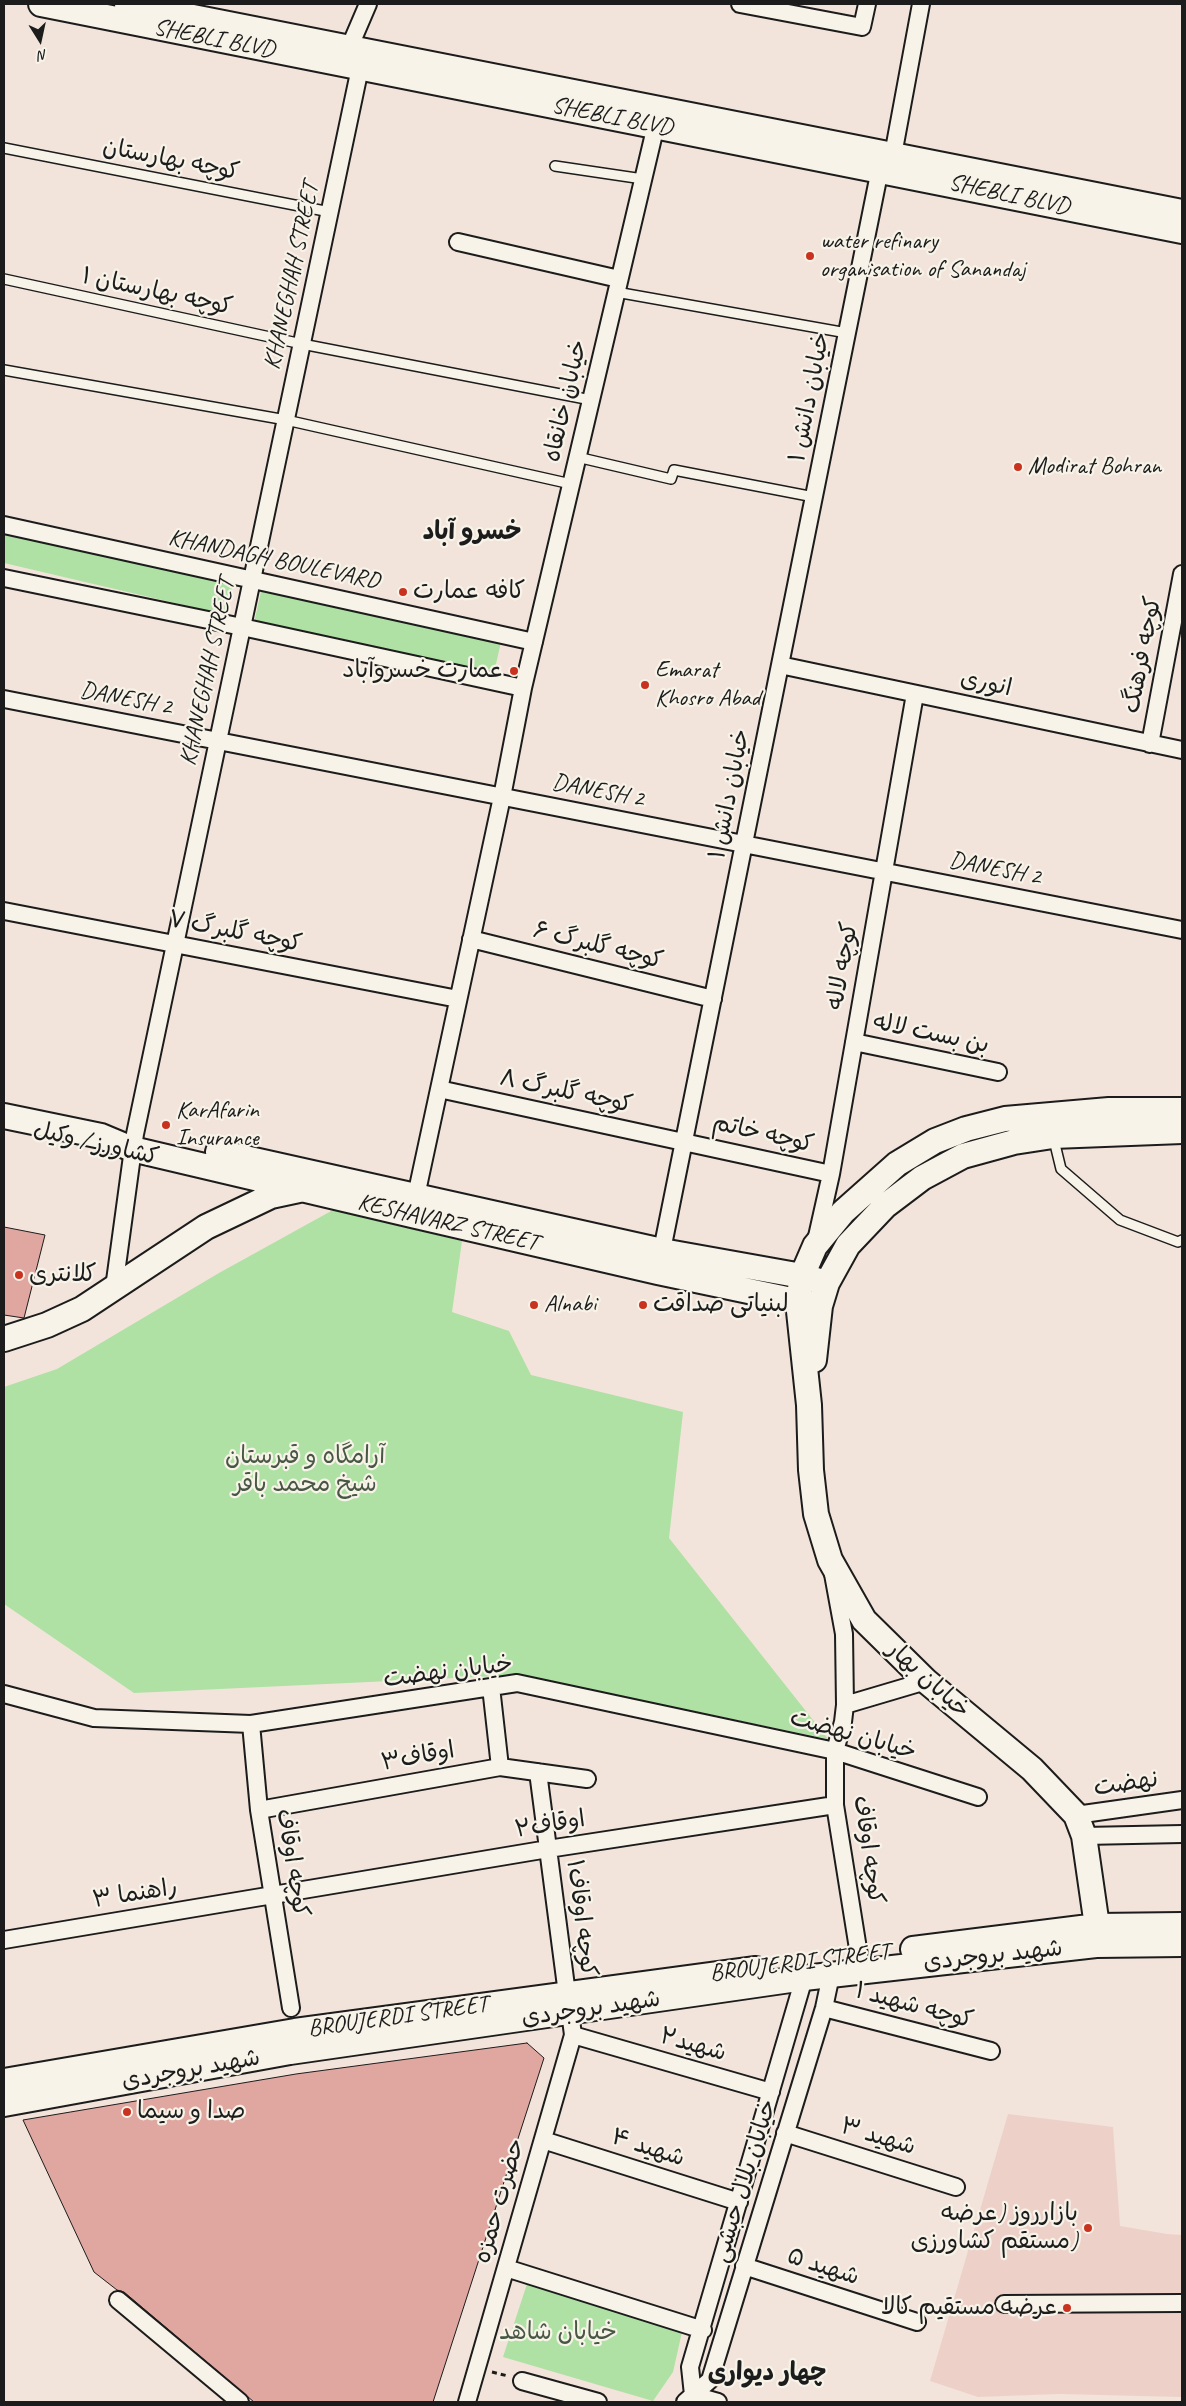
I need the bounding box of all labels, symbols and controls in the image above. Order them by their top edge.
street label: SHEBLI BLVD [151,13,277,65]
north arrow [15,15,65,65]
text: N [37,46,48,64]
street label: SHEBLI BLVD [549,91,675,143]
street label: کوچه بهارستان [100,133,242,187]
street label: SHEBLI BLVD [946,168,1072,222]
street label: KHANEGHAH STREET [258,180,326,372]
place label: water refinary organisation of Sanandaj [820,228,1025,284]
marker: water refinary organisation of Sanandaj [804,250,816,262]
street label: کوچه بهارستان ۱ [79,262,235,322]
street label: خیابان دانش ۱ [783,330,837,464]
street label: خیابان خانقاه [538,337,594,465]
place label: Modirat Bohran [1028,453,1161,481]
marker: Modirat Bohran [1012,461,1024,473]
district label: خسرو آباد [423,517,521,547]
street label: KHANDAGH BOULEVARD [166,524,382,596]
street label: KHANEGHAH STREET [174,576,242,768]
place label: کافه عمارت [413,578,525,606]
marker: کافه عمارت [397,586,409,598]
street label: کوچه فرهنگ [1118,594,1168,716]
place label: عمارت خسروآباد [342,657,504,685]
place label: Emarat Khosro Abad [655,657,760,713]
marker: عمارت خسروآباد [508,665,520,677]
street label: انوری [958,665,1014,703]
street label: DANESH 2 [78,676,174,722]
marker: Emarat Khosro Abad [639,679,651,691]
street label: خیابان دانش ۱ [703,727,757,861]
street label: DANESH 2 [550,768,646,814]
street label: DANESH 2 [947,846,1043,892]
street label: کوچه گلبرگ ۷ [166,905,304,959]
street label: کوچه گلبرگ ۶ [530,916,666,976]
street label: کوچه لاله [821,920,865,1012]
street label: بن بست لاله [870,1008,992,1060]
street label: کوچه گلبرگ ۸ [497,1064,635,1120]
place label: KarAfarin Insurance [176,1097,259,1153]
street label: کوچه خاتم [710,1108,816,1160]
street label: کشاورز / وکیل [31,1116,161,1172]
marker: KarAfarin Insurance [160,1119,172,1131]
street label: KESHAVARZ STREET [355,1188,541,1258]
place label: کلانتری [29,1261,97,1289]
marker: کلانتری [13,1269,25,1281]
place label: Alnabi [544,1291,596,1319]
place label: لبنیاتی ‌صداقت [653,1291,789,1319]
marker: Alnabi [528,1299,540,1311]
marker: لبنیاتی ‌صداقت [637,1299,649,1311]
park label: آرامگاه و قبرستان شیخ محمد باقر [225,1443,385,1499]
street label: خیابان بهار [881,1635,975,1725]
street label: خیابان نهضت [382,1650,514,1694]
street label: خیابان نهضت [787,1703,919,1767]
street label: اوقاف۳ [379,1736,457,1778]
street label: نهضت [1092,1765,1160,1803]
street label: کوچه اوقاف [846,1794,890,1906]
street label: اوقاف۲ [513,1805,587,1845]
street label: کوچه اوقاف [269,1807,315,1919]
street label: کوچه اوقاف۱ [560,1858,602,1978]
street label: راهنما ۳ [91,1873,179,1915]
street label: شهید بروجردی [922,1934,1064,1978]
street label: BROUJERDI STREET [708,1938,892,1988]
street label: کوچه شهید ۱ [852,1976,976,2036]
street label: شهید بروجردی [520,1985,662,2033]
street label: BROUJERDI STREET [306,1990,490,2044]
street label: شهید۲ [656,2022,730,2068]
street label: شهید بروجردی [120,2044,262,2096]
street label: خیابان بلال حبشی [707,2096,783,2266]
place label: صدا و سیما [137,2098,246,2126]
marker: صدا و سیما [121,2106,133,2118]
street label: شهید ۳ [837,2112,919,2162]
street label: شهید ۴ [608,2123,688,2173]
street label: حضرت حمزه [468,2135,532,2267]
place label: بازارروز (عرضه مستقم کشاورزی) [911,2200,1078,2256]
marker: بازارروز (عرضه مستقم کشاورزی) [1082,2222,1094,2234]
street label: شهید ۵ [783,2242,863,2292]
place label: عرضه مستقیم کالا [881,2294,1057,2322]
marker: عرضه مستقیم کالا [1061,2302,1073,2314]
park label: خیابان شاهد [499,2319,617,2347]
district label: چهار دیواری [708,2358,826,2388]

